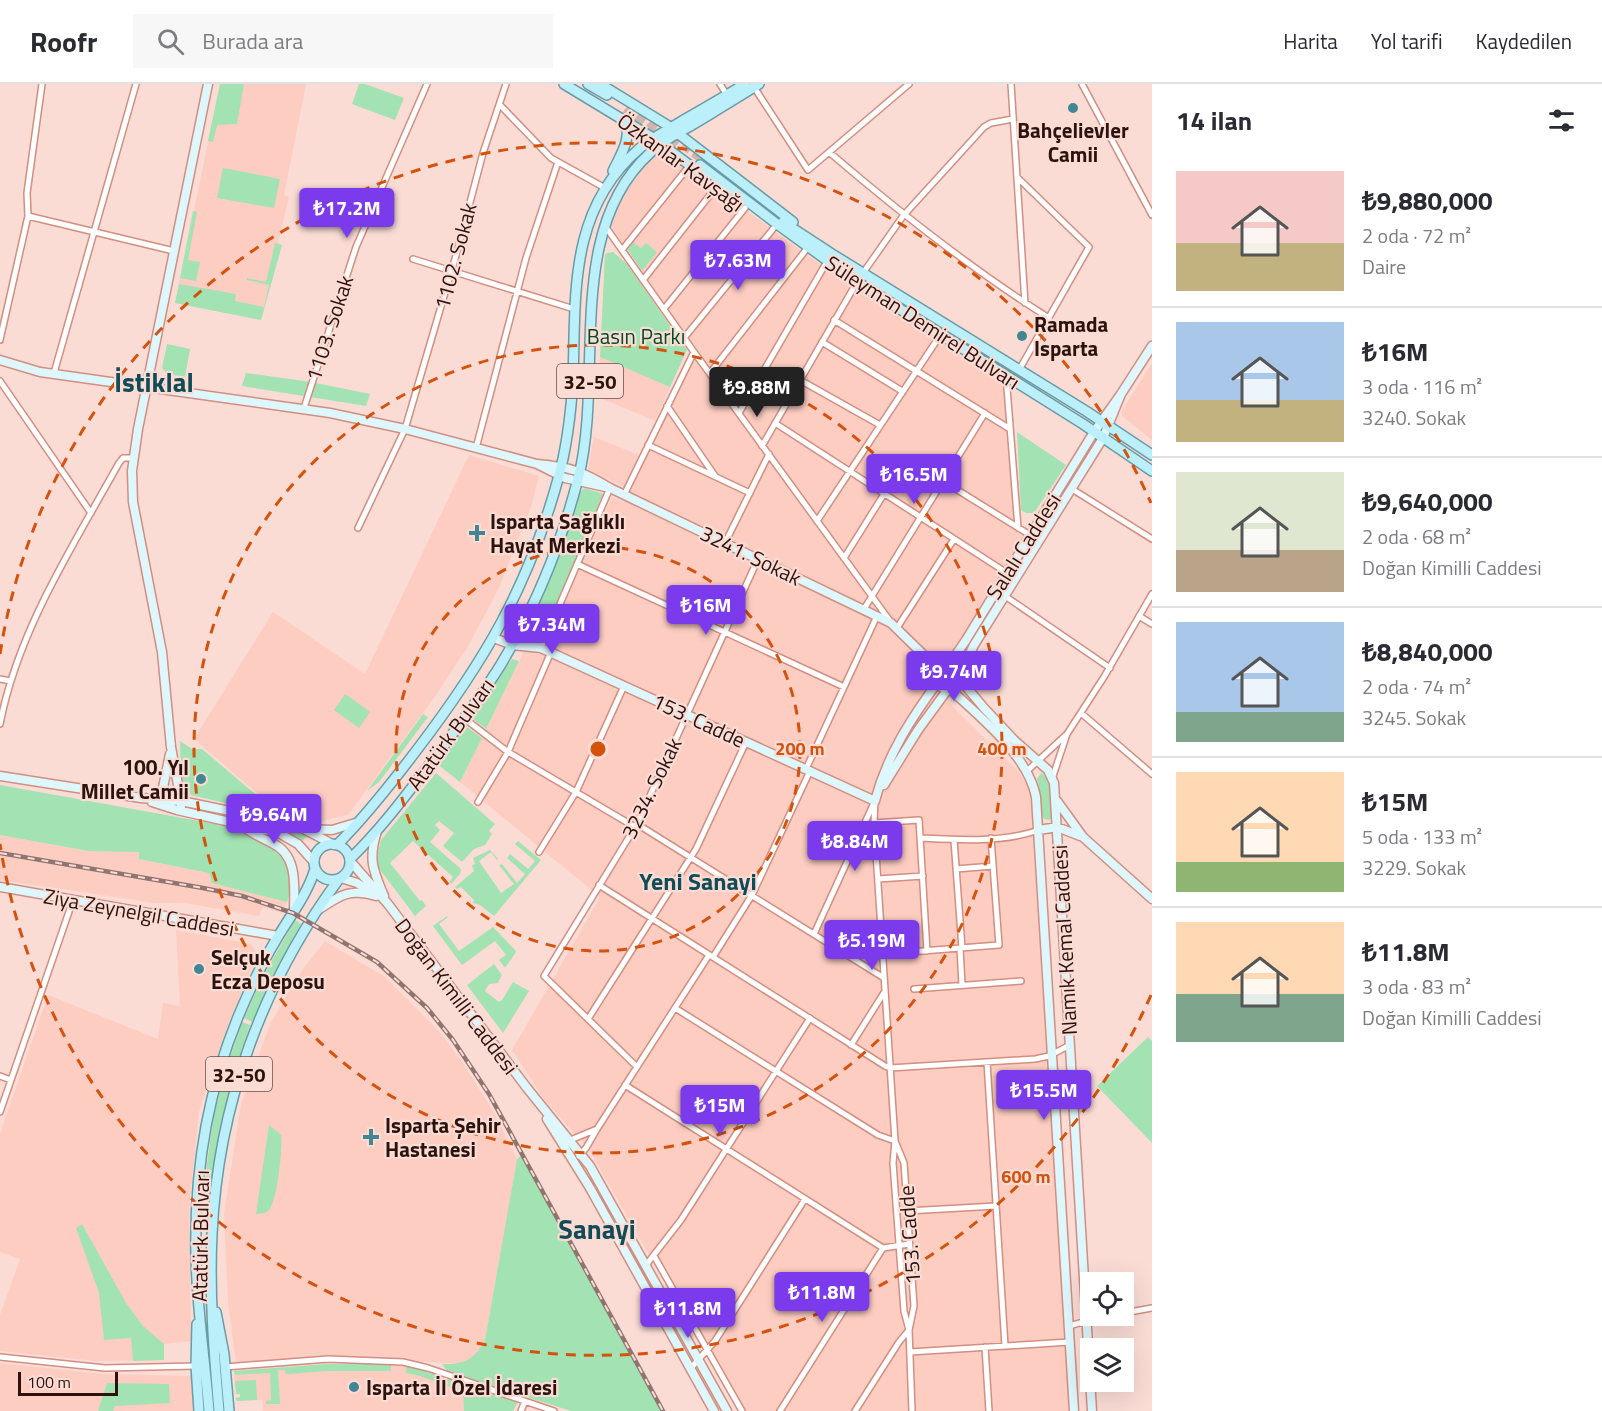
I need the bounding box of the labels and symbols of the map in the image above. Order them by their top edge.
marker: Bahçelievler Camii [1066,101,1080,115]
street label: Özkanlar Kavşağı [611,105,751,219]
place label: Bahçelievler Camii [1017,114,1129,170]
pin: ₺17.2M [298,188,396,239]
street label: 1102. Sokak [425,199,485,313]
pin: ₺7.63M [689,240,787,291]
street label: Süleyman Demirel Bulvarı [819,247,1027,397]
street label: 1103. Sokak [297,271,361,385]
place label: Ramada Isparta [1034,308,1109,364]
park label: Basın Parkı [587,320,685,352]
marker: Ramada Isparta [1015,329,1029,343]
district label: İstiklal [114,361,194,402]
road number: 32-50 [557,364,623,398]
pin: ₺9.88M [708,367,806,418]
pin: ₺16.5M [865,454,963,505]
street label: Salalı Caddesi [978,486,1068,606]
place label: Isparta Sağlıklı Hayat Merkezi [490,505,625,561]
street label: 3241. Sokak [695,517,807,593]
marker: Isparta Sağlıklı Hayat Merkezi [468,524,486,542]
pin: ₺16M [670,585,742,636]
pin: ₺7.34M [503,604,601,655]
pin: ₺9.74M [905,651,1003,702]
street label: Atatürk Bulvarı [398,671,502,797]
street label: 153. Cadde [647,685,751,755]
street label: 3234. Sokak [613,732,689,844]
text: 200 m [775,735,825,762]
text: 400 m [977,735,1027,762]
centre of rings [588,739,608,759]
place label: 100. Yıl Millet Camii [81,751,189,807]
marker: 100. Yıl Millet Camii [194,772,208,786]
pin: ₺9.64M [225,794,323,845]
pin: ₺8.84M [806,821,904,872]
street label: Namık Kemal Caddesi [1043,844,1085,1036]
district label: Yeni Sanayi [639,863,757,899]
street label: Ziya Zeynelgil Caddesi [41,879,237,945]
street label: Doğan Kimilli Caddesi [387,911,527,1081]
pin: ₺5.19M [823,920,921,971]
place label: Selçuk Ecza Deposu [211,941,325,997]
marker: Selçuk Ecza Deposu [192,962,206,976]
road number: 32-50 [206,1057,272,1091]
pin: ₺15.5M [995,1070,1093,1121]
pin: ₺15M [684,1085,756,1136]
place label: Isparta Şehir Hastanesi [385,1109,501,1165]
marker: Isparta Şehir Hastanesi [362,1128,380,1146]
text: 600 m [1001,1163,1051,1190]
street label: Atatürk Bulvarı [183,1170,217,1302]
street label: 153. Cadde [890,1184,928,1286]
district label: Sanayi [558,1208,636,1249]
pin: ₺11.8M [773,1272,871,1323]
pin: ₺11.8M [639,1288,737,1339]
scale bar [18,1369,118,1396]
place label: Isparta İl Özel İdaresi [366,1371,557,1403]
marker: Isparta İl Özel İdaresi [347,1380,361,1394]

